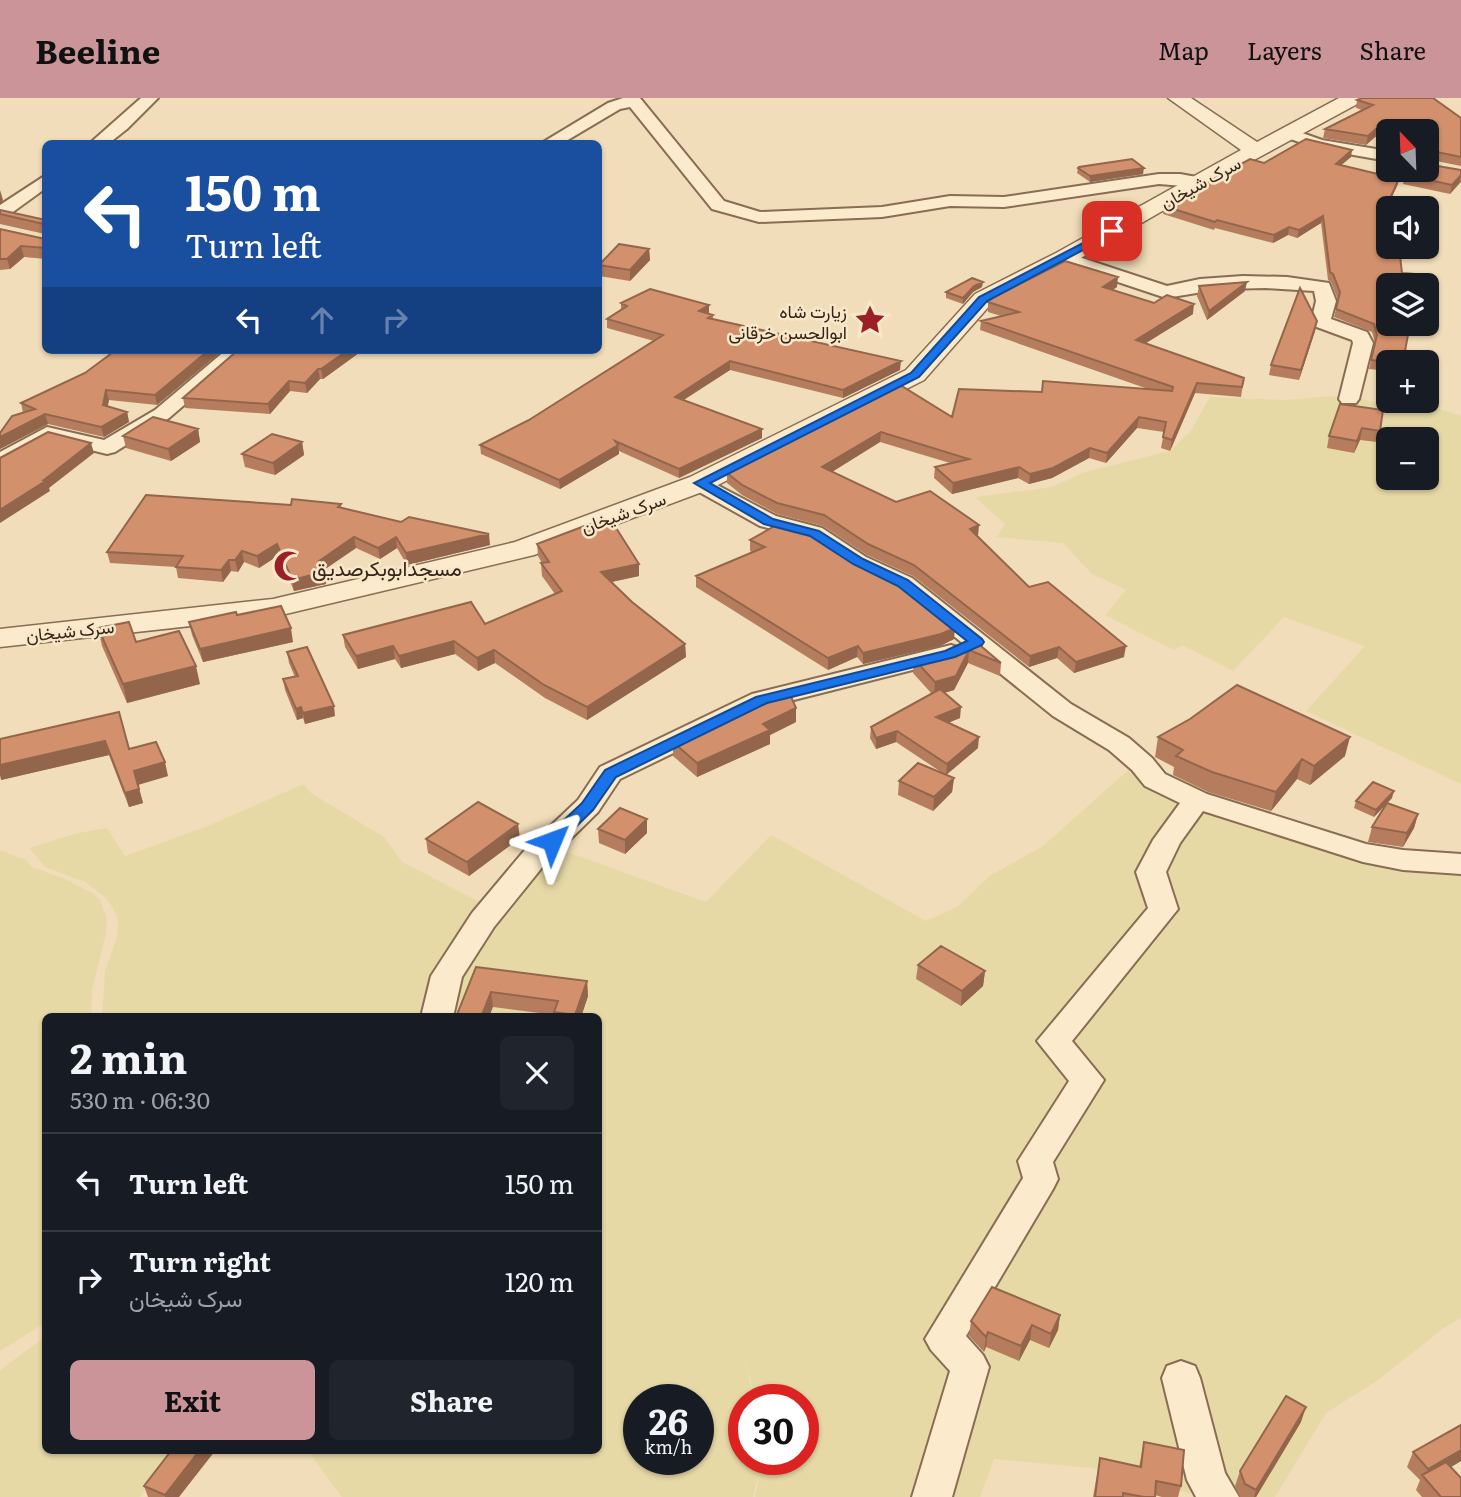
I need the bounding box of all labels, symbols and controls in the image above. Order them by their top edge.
text: Beeline [35,25,160,74]
text: Map [1158,32,1209,67]
text: Layers [1247,32,1321,67]
text: Share [1359,32,1426,67]
north arrow [1376,119,1438,182]
map controls [1376,119,1439,490]
street label: سرک شیخان [1155,149,1245,215]
text: 150 m [185,153,321,226]
icon: left [70,168,161,259]
button: sound [1376,196,1439,259]
pin [1082,201,1142,261]
icon: arrive [1093,212,1131,250]
text: Turn left [185,220,322,268]
button: layers [1376,273,1439,336]
place label: زیارت شاه ابوالحسن خرقانی [729,297,847,345]
icon: left [230,301,268,339]
icon: ahead [303,301,341,339]
icon: right [376,301,414,339]
place icon: زیارت شاه ابوالحسن خرقانی [853,303,887,337]
button: + [1376,350,1439,413]
button: − [1376,427,1439,490]
street label: سرک شیخان [577,484,669,540]
mosque icon: مسجدابوبکرصدیق [272,549,306,583]
place label: مسجدابوبکرصدیق [312,551,462,582]
street label: سرک شیخان [24,612,116,648]
position arrow [515,804,589,878]
text: 2 min [70,1025,187,1087]
button: close [500,1036,574,1110]
text: 530 m · 06:30 [70,1082,210,1116]
icon: left [70,1163,108,1201]
text: Turn left [129,1163,248,1202]
text: 150 m [505,1163,574,1202]
text: Turn right [129,1241,271,1280]
icon: right [70,1261,108,1299]
text: 120 m [505,1261,574,1300]
text: سرک شیخان [129,1280,242,1314]
button: Exit [70,1360,315,1440]
button: Share [329,1360,574,1440]
speed limit sign: 30 [728,1384,819,1475]
text: 26 [649,1394,688,1446]
text: km/h [645,1433,692,1460]

